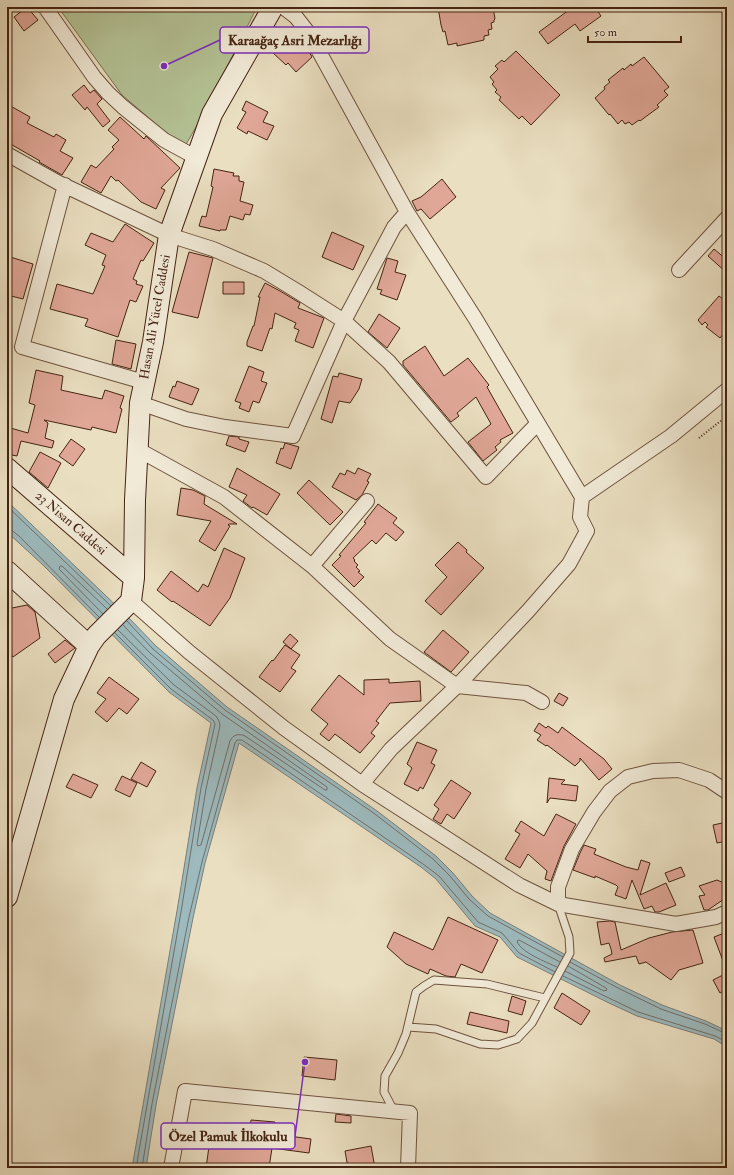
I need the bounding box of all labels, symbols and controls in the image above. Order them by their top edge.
scale bar [588,18,681,44]
text: 50 m [594,25,618,40]
callout: Karaağaç Asri Mezarlığı [220,27,369,53]
text: Karaağaç Asri Mezarlığı [228,32,362,50]
street label: Hasan Ali Yücel Caddesi [136,253,174,381]
street label: 23 Nisan Caddesi [32,488,110,559]
callout: Özel Pamuk İlkokulu [161,1123,295,1149]
text: Özel Pamuk İlkokulu [169,1127,288,1145]

